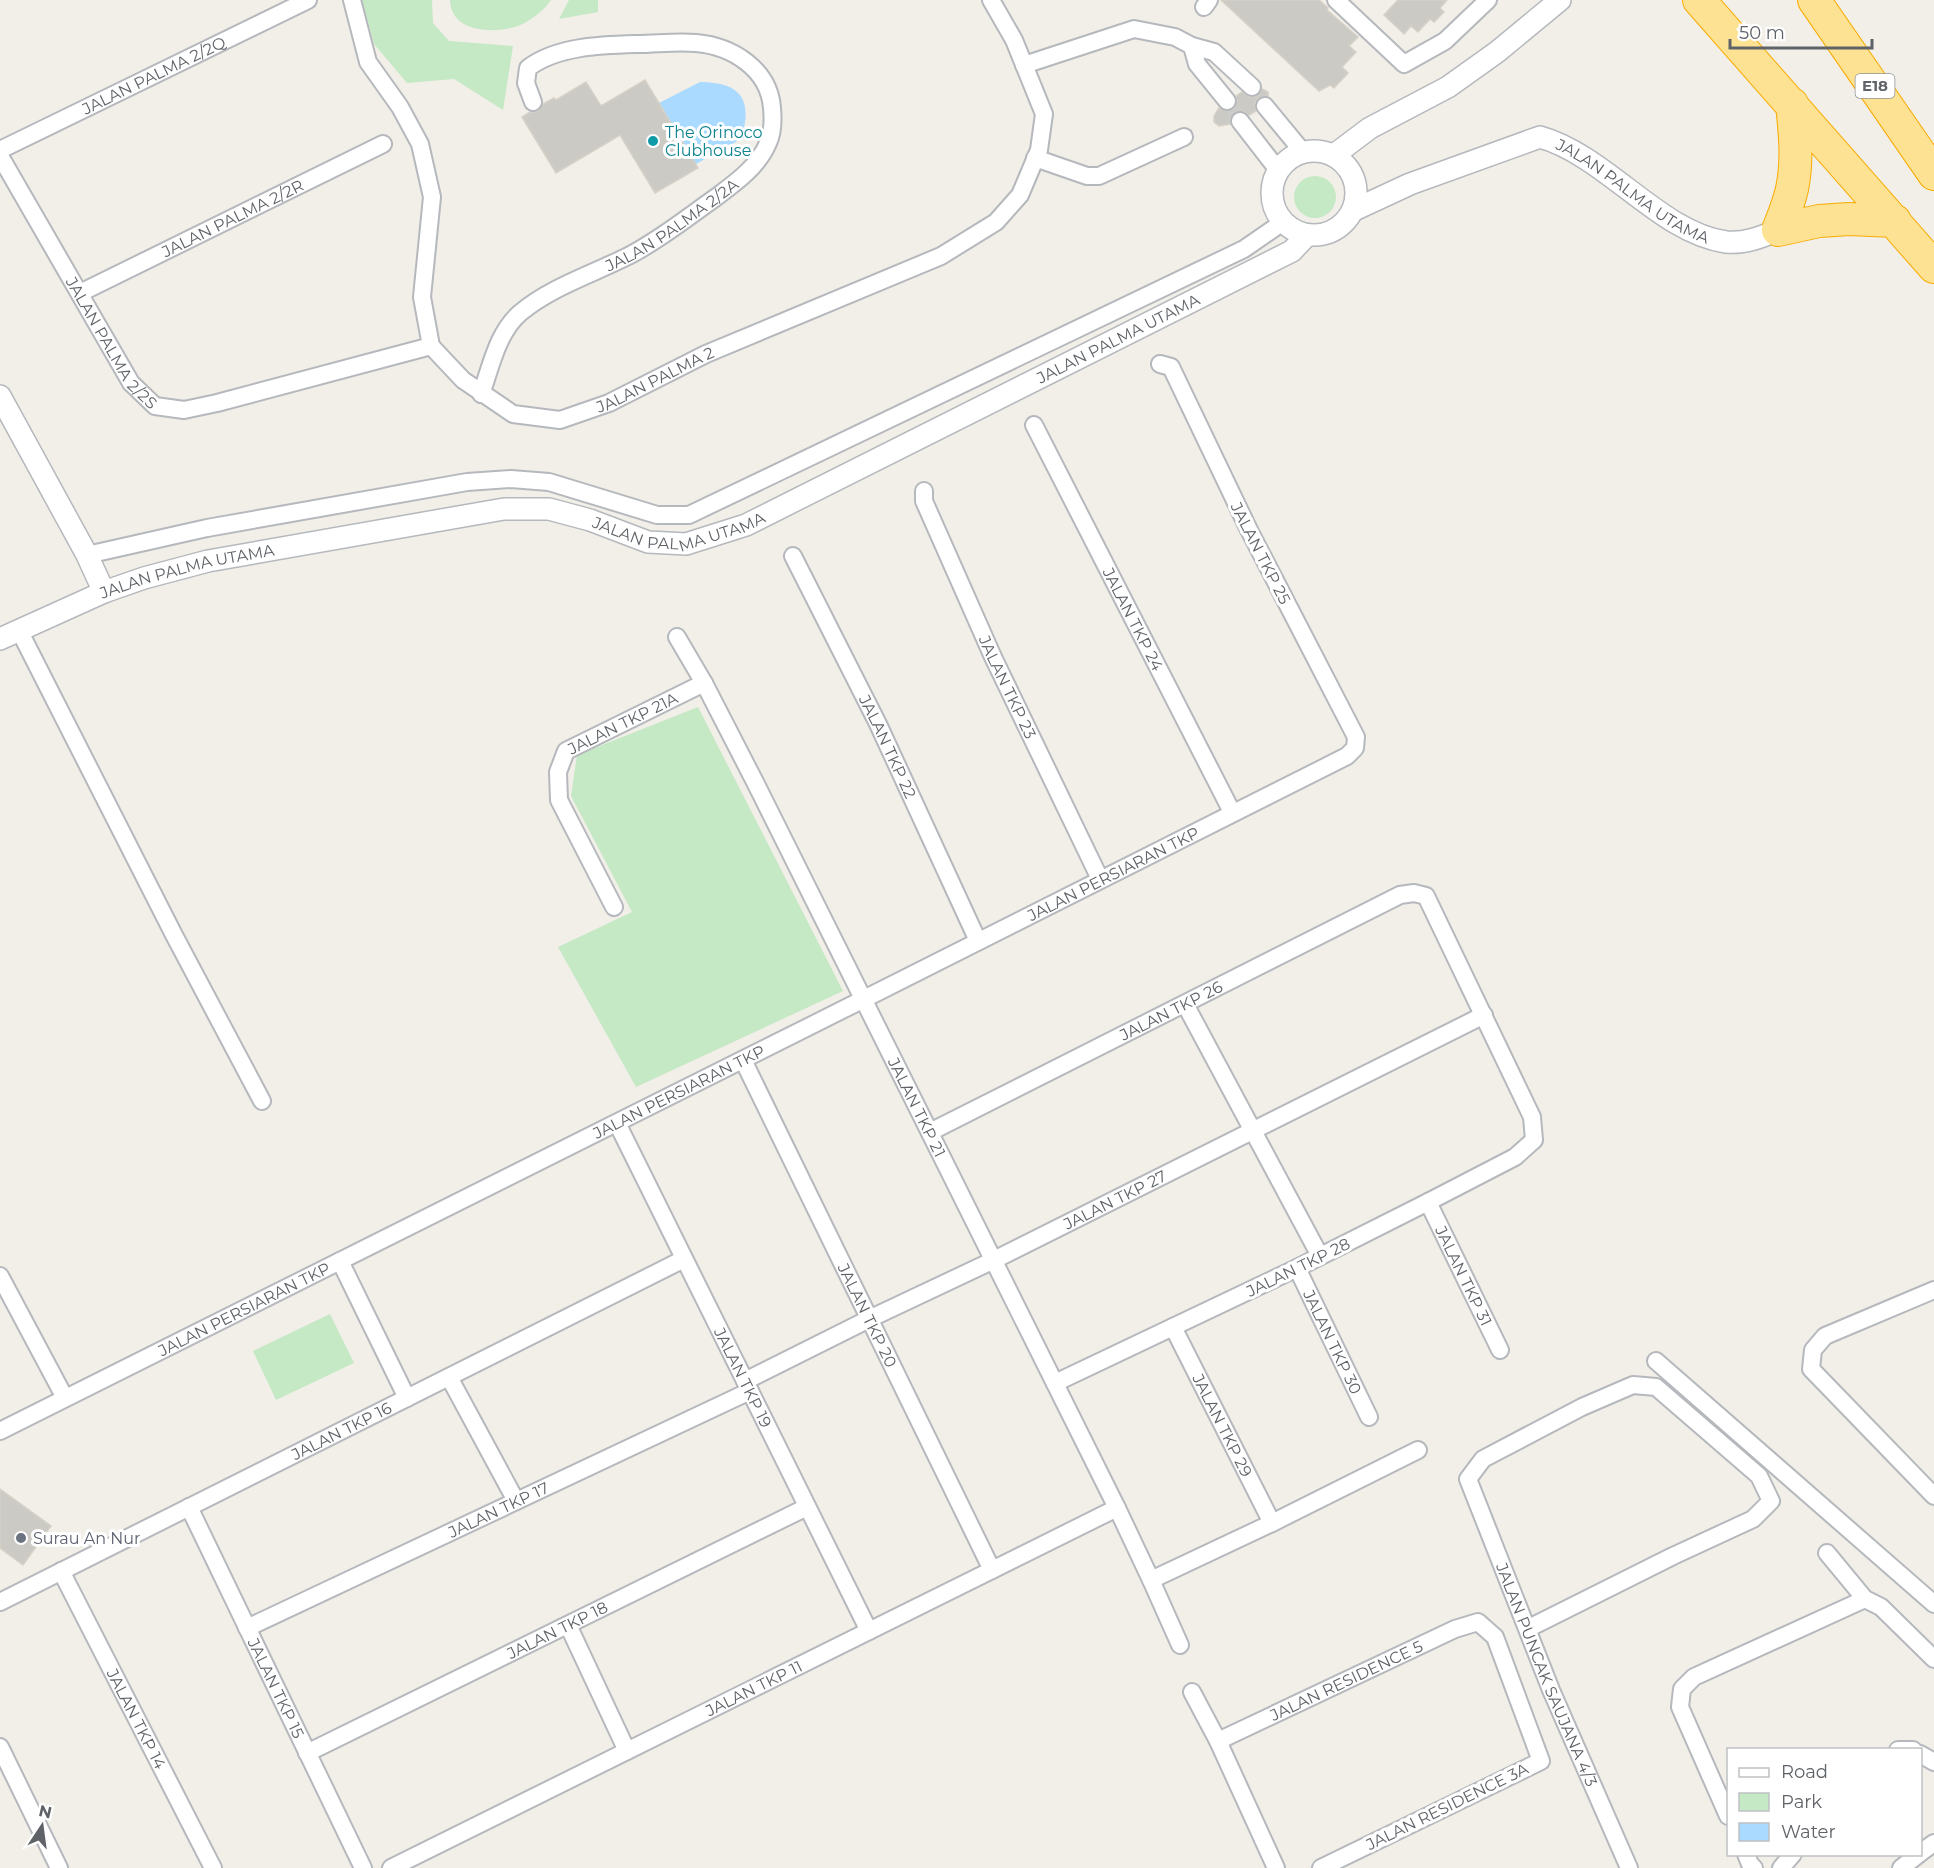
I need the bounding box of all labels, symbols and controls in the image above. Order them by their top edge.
scale bar [1730,12,1872,50]
text: 50 m [1739,22,1785,44]
street label: JALAN PALMA 2/2Q [78,32,229,119]
road number: E18 [1856,74,1894,98]
place label: The Orinoco Clubhouse [665,123,763,160]
marker: The Orinoco Clubhouse [646,134,660,148]
street label: JALAN PALMA UTAMA [1552,135,1712,248]
street label: JALAN PALMA 2/2A [602,175,743,276]
street label: JALAN PALMA 2/2R [158,176,307,262]
street label: JALAN PALMA 2/2S [61,273,161,413]
street label: JALAN PALMA UTAMA [1033,290,1203,388]
street label: JALAN PALMA 2 [593,343,717,417]
street label: JALAN TKP 25 [1226,498,1294,607]
street label: JALAN PALMA UTAMA [588,503,768,529]
text: JALAN PALMA UTAMA [589,508,769,556]
street label: JALAN PALMA UTAMA [96,540,276,603]
street label: JALAN TKP 24 [1098,564,1167,674]
street label: JALAN TKP 23 [974,632,1040,742]
street label: JALAN TKP 21A [564,688,681,759]
street label: JALAN TKP 22 [855,691,920,801]
street label: JALAN PERSIARAN TKP [1024,823,1202,926]
street label: JALAN TKP 26 [1116,977,1226,1045]
street label: JALAN PERSIARAN TKP [589,1041,768,1143]
street label: JALAN TKP 21 [883,1054,949,1160]
street label: JALAN TKP 27 [1060,1166,1170,1234]
street label: JALAN TKP 31 [1431,1222,1496,1329]
street label: JALAN TKP 28 [1242,1234,1353,1301]
street label: JALAN PERSIARAN TKP [154,1258,333,1361]
street label: JALAN TKP 20 [833,1259,901,1371]
street label: JALAN TKP 30 [1299,1286,1365,1397]
street label: JALAN TKP 19 [710,1324,776,1431]
street label: JALAN TKP 29 [1188,1370,1256,1480]
street label: JALAN TKP 16 [288,1398,395,1465]
street label: JALAN TKP 17 [444,1478,552,1542]
place label: Surau An Nur [33,1529,140,1548]
marker: Surau An Nur [14,1531,28,1545]
street label: JALAN PUNCAK SAUJANA 4/3 [1492,1559,1601,1789]
street label: JALAN TKP 18 [503,1598,611,1663]
street label: JALAN TKP 15 [243,1634,308,1741]
street label: JALAN RESIDENCE 5 [1266,1637,1426,1725]
street label: JALAN TKP 11 [702,1657,805,1721]
street label: JALAN TKP 14 [102,1665,170,1773]
legend [1727,1748,1922,1856]
street label: JALAN RESIDENCE 3A [1362,1759,1532,1854]
text: Road [1781,1761,1828,1783]
text: Park [1781,1791,1822,1813]
north arrow [12,1796,72,1856]
text: N [37,1801,54,1823]
text: Water [1781,1821,1836,1843]

